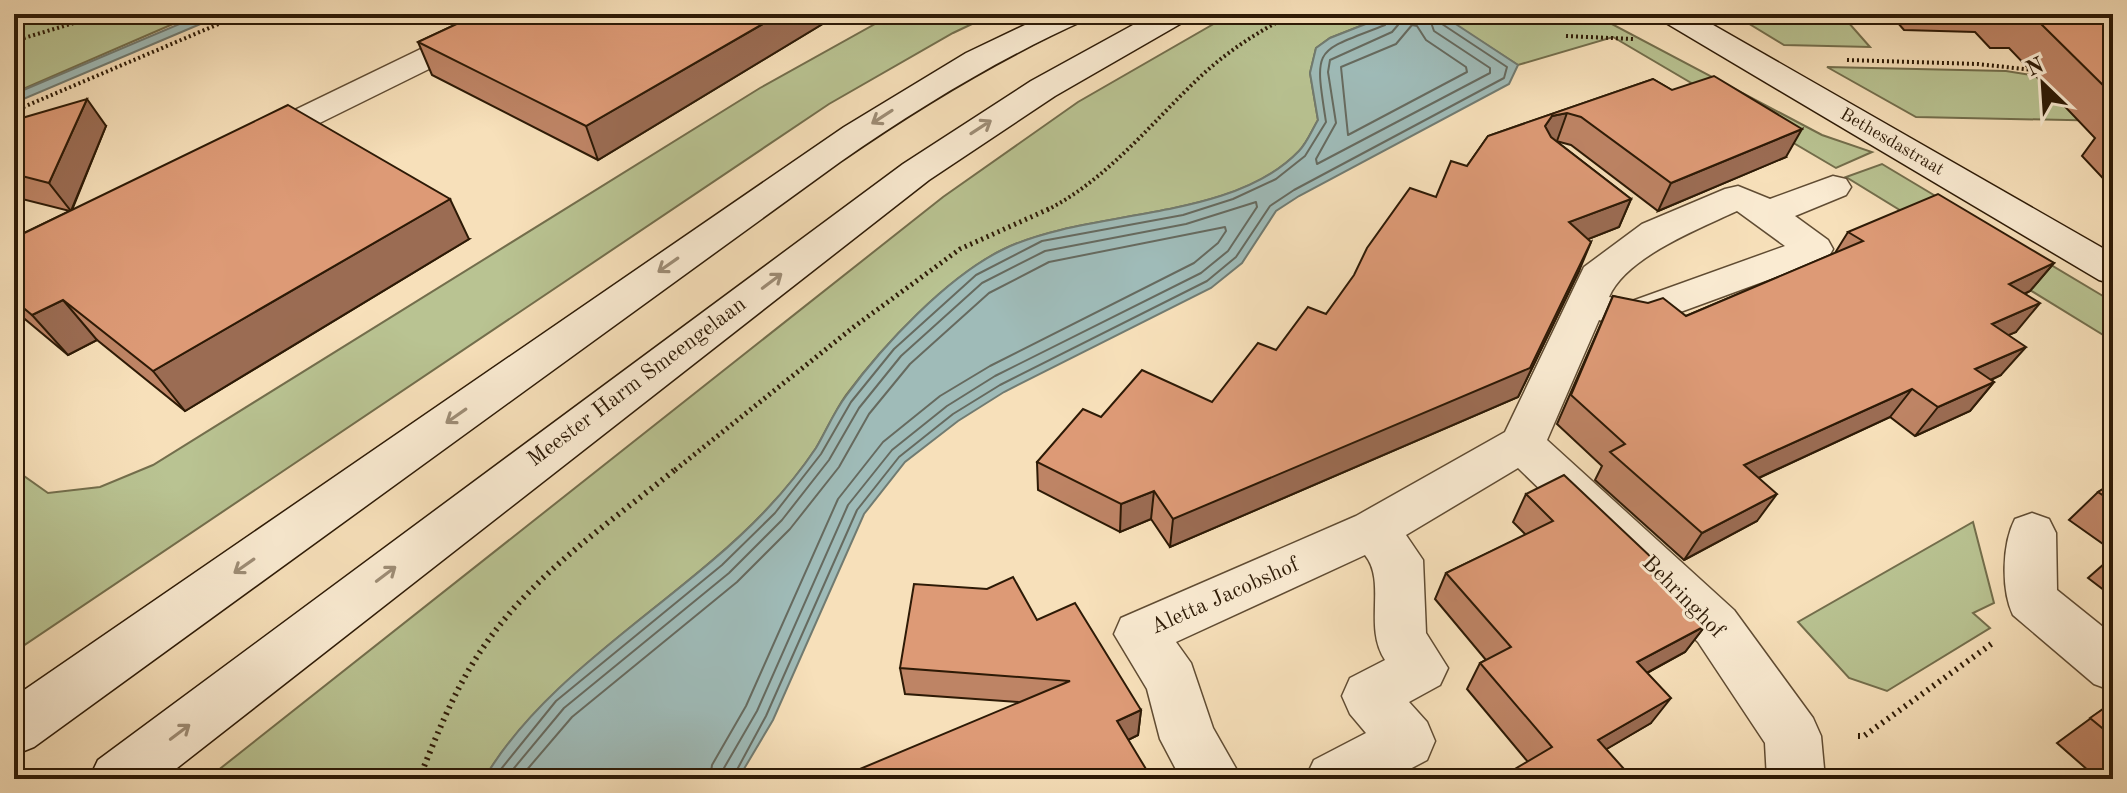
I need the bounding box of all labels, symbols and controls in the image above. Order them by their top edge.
north arrow [2003,44,2083,124]
text: N [2023,54,2048,81]
street label: Bethesdastraat [1837,105,1947,179]
one-way arrow [871,109,894,125]
one-way arrow [969,118,992,134]
one-way arrow [658,257,680,274]
one-way arrow [760,272,782,289]
street label: Meester Harm Smeengelaan [524,293,750,471]
one-way arrow [446,408,468,424]
street label: Behringhof [1638,552,1729,643]
street label: Aletta Jacobshof [1148,553,1303,638]
one-way arrow [234,557,255,574]
one-way arrow [375,565,396,582]
one-way arrow [169,723,190,740]

